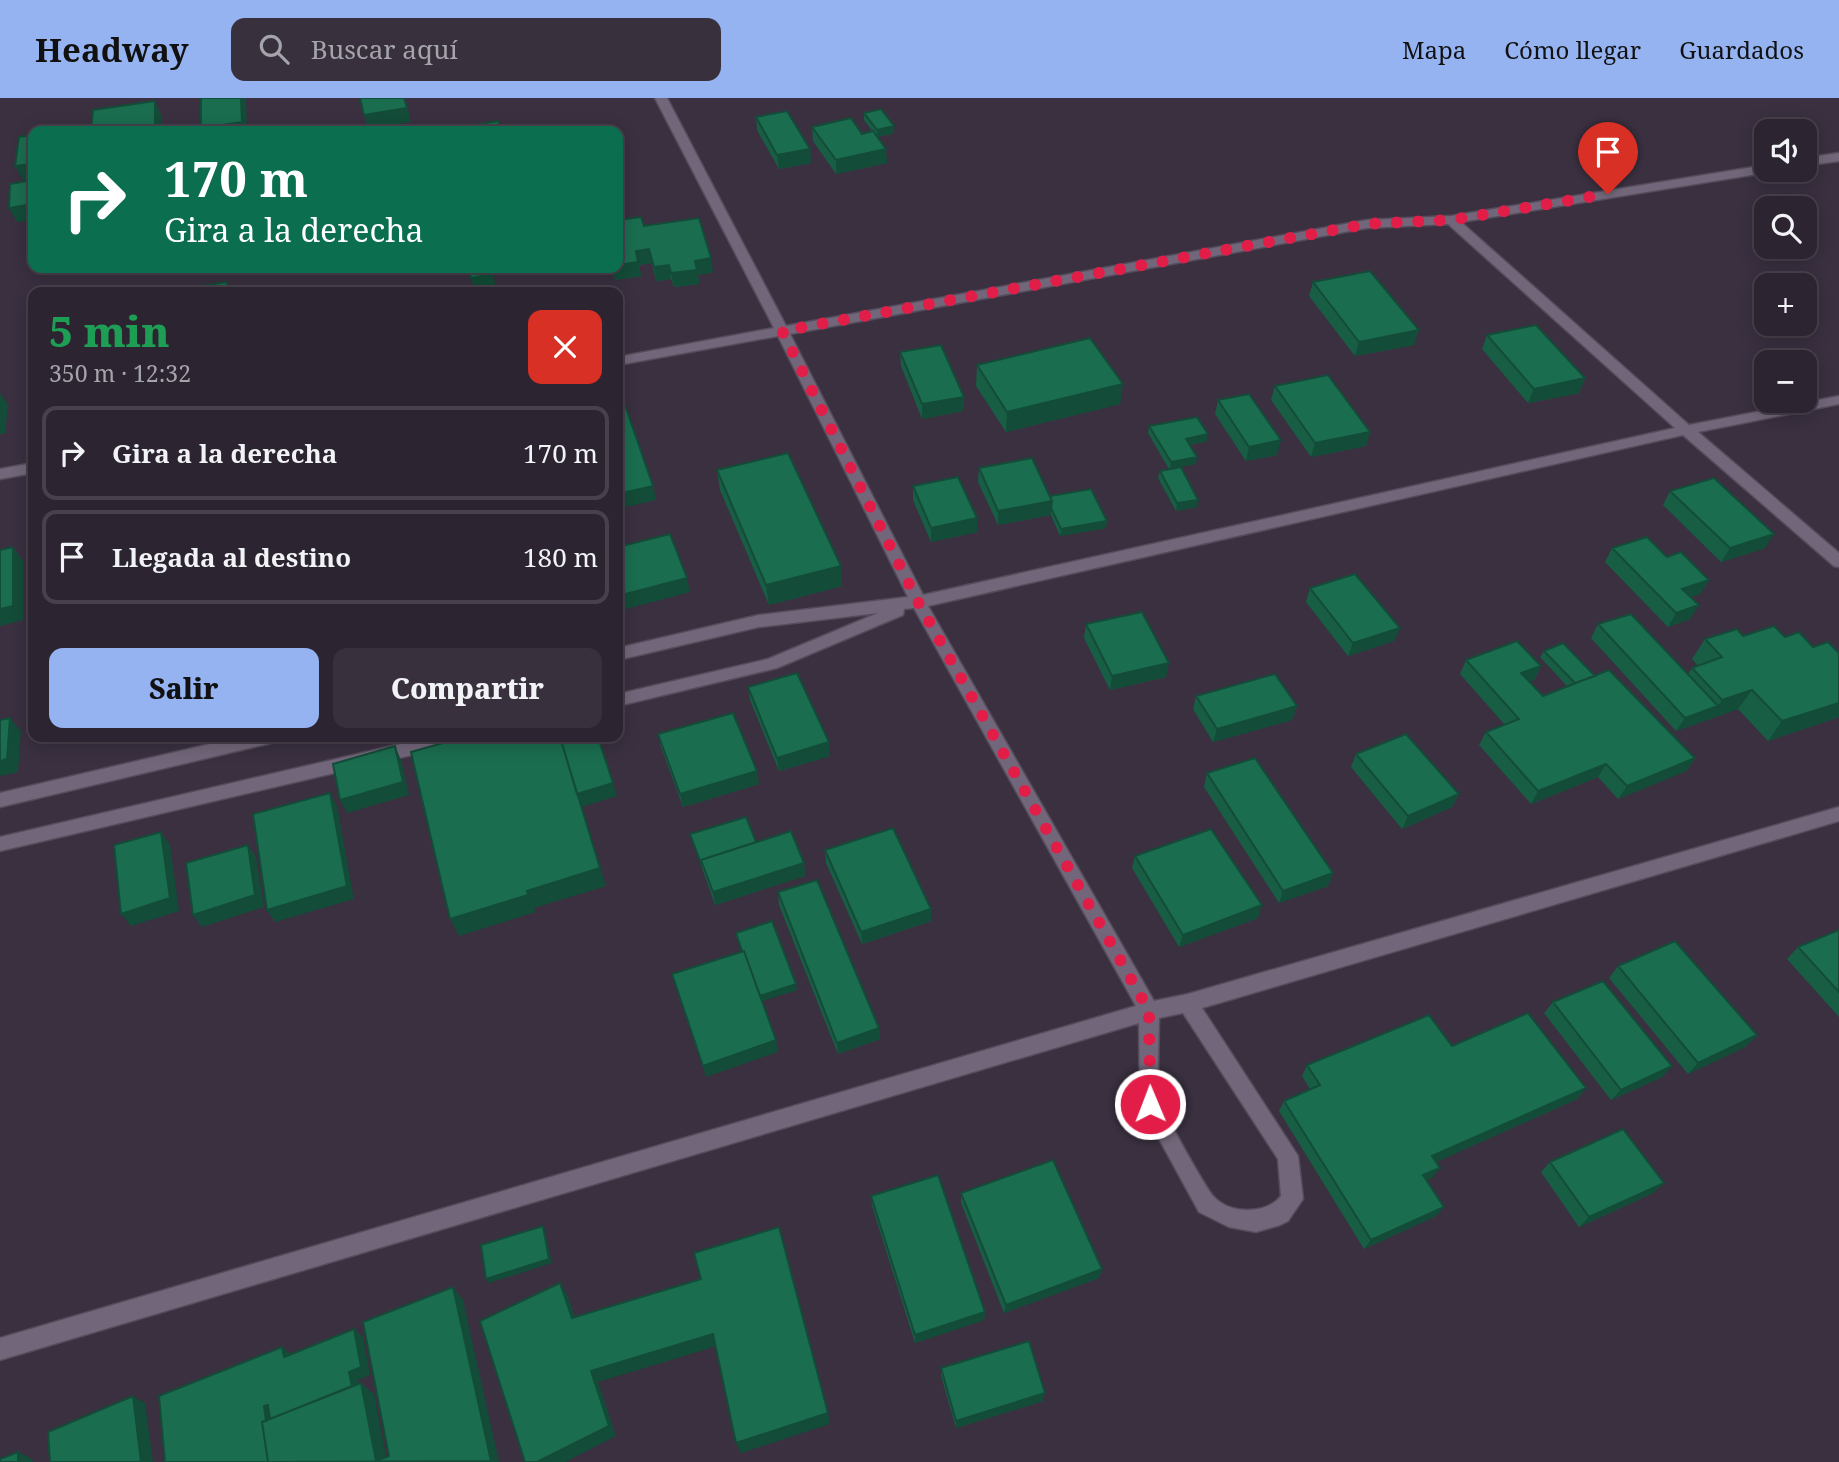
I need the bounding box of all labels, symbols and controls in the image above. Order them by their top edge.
search box [231,18,721,81]
text: Headway [35,27,189,72]
icon: search [255,30,293,68]
text: Buscar aquí [311,31,458,67]
text: Mapa [1402,33,1466,66]
text: Cómo llegar [1504,33,1641,66]
text: Guardados [1679,33,1804,66]
map controls [1754,119,1817,413]
button: sound [1754,119,1817,182]
pin [1578,122,1638,194]
icon: arrive [1589,133,1627,171]
text: 170 m [164,145,308,211]
icon: right [49,154,140,245]
button: search [1754,196,1817,259]
text: Gira a la derecha [164,208,424,251]
button: + [1754,273,1817,336]
text: 5 min [49,302,170,359]
button: close [528,310,602,384]
button: − [1754,350,1817,413]
text: 350 m · 12:32 [49,357,191,389]
icon: right [53,434,91,472]
text: Gira a la derecha [112,435,337,471]
text: 170 m [523,435,598,471]
icon: arrive [53,538,91,576]
text: Llegada al destino [112,539,351,575]
text: 180 m [523,539,598,575]
button: Salir [49,648,319,728]
button: Compartir [333,648,602,728]
position arrow [1113,1067,1187,1141]

